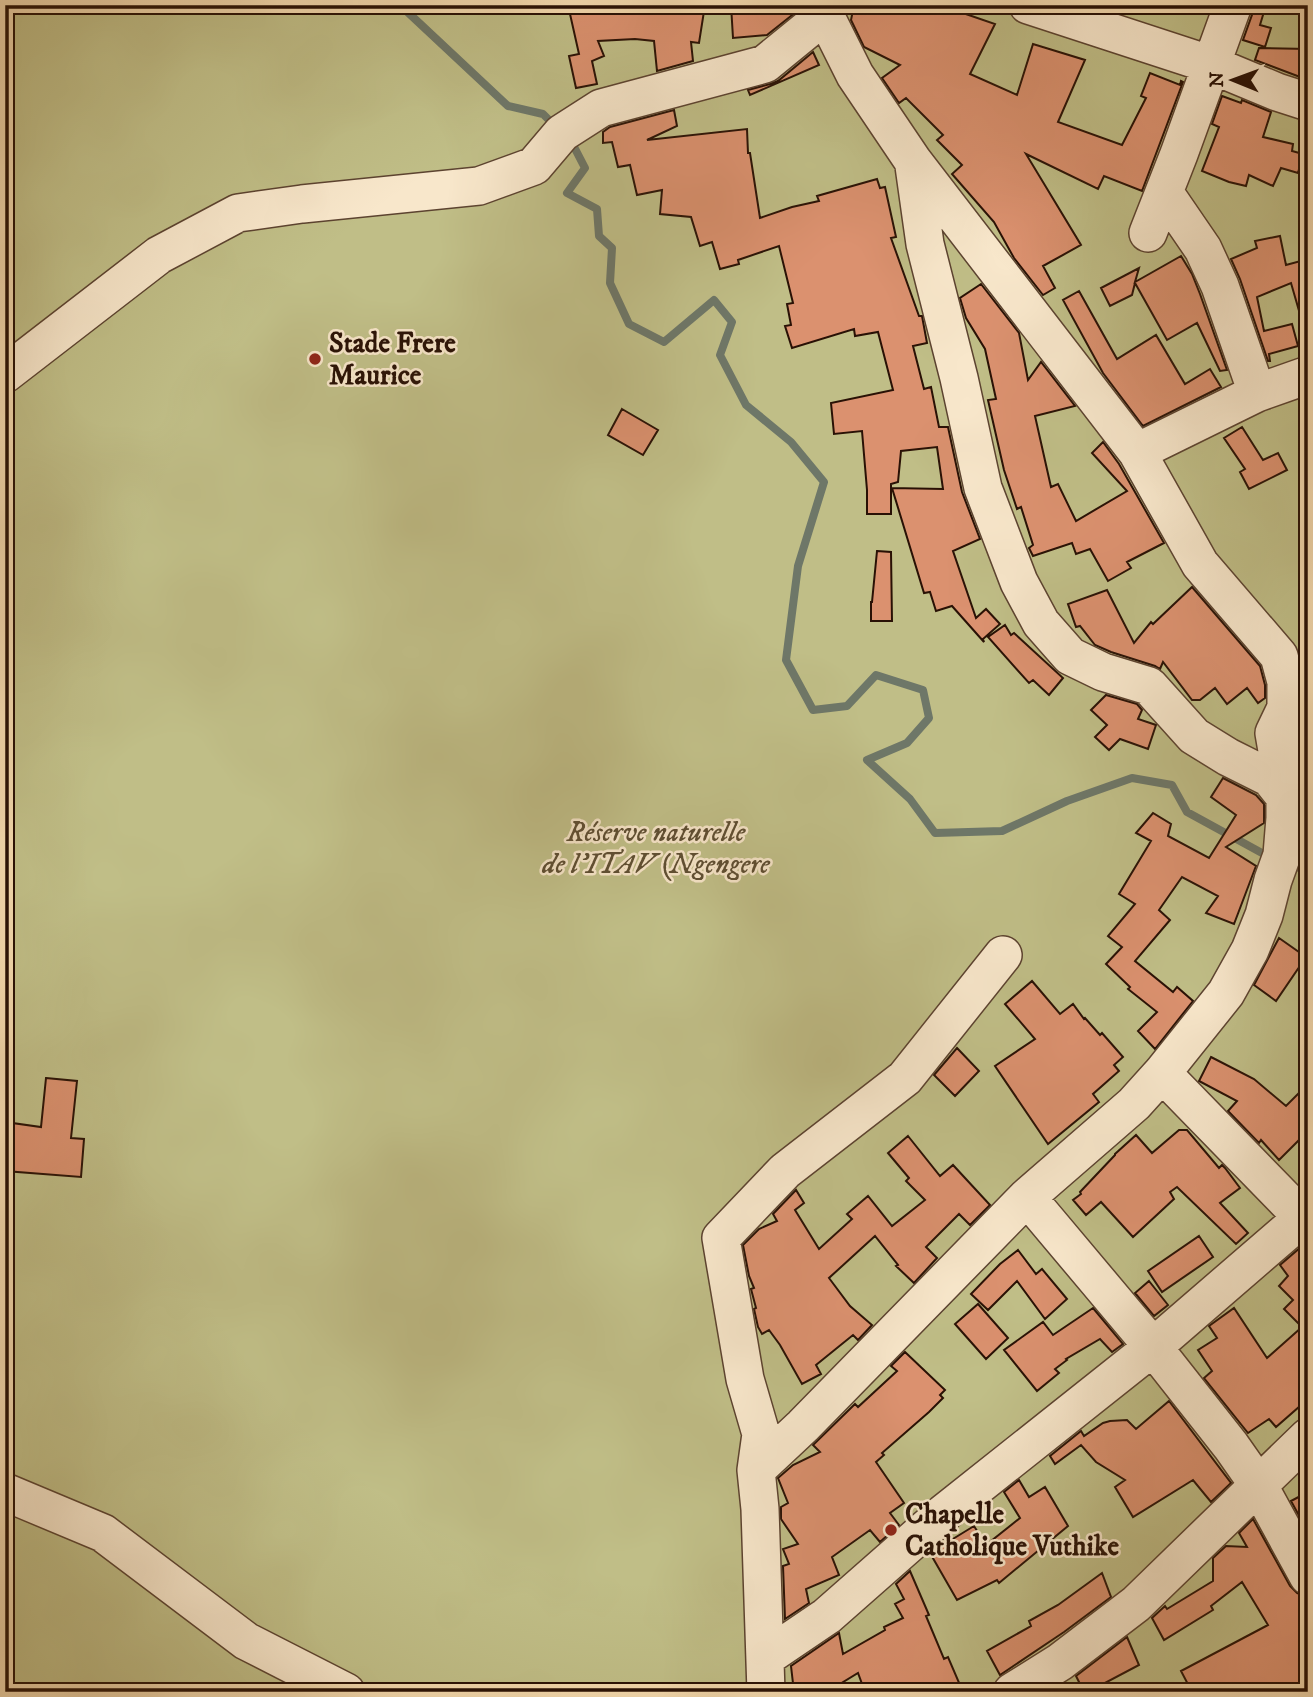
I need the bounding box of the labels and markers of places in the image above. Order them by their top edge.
place label: Stade Frere Maurice [329,326,456,393]
marker: Stade Frere Maurice [307,351,323,367]
place label: Chapelle Catholique Vuthike [905,1497,1119,1565]
marker: Chapelle Catholique Vuthike [883,1522,899,1538]

